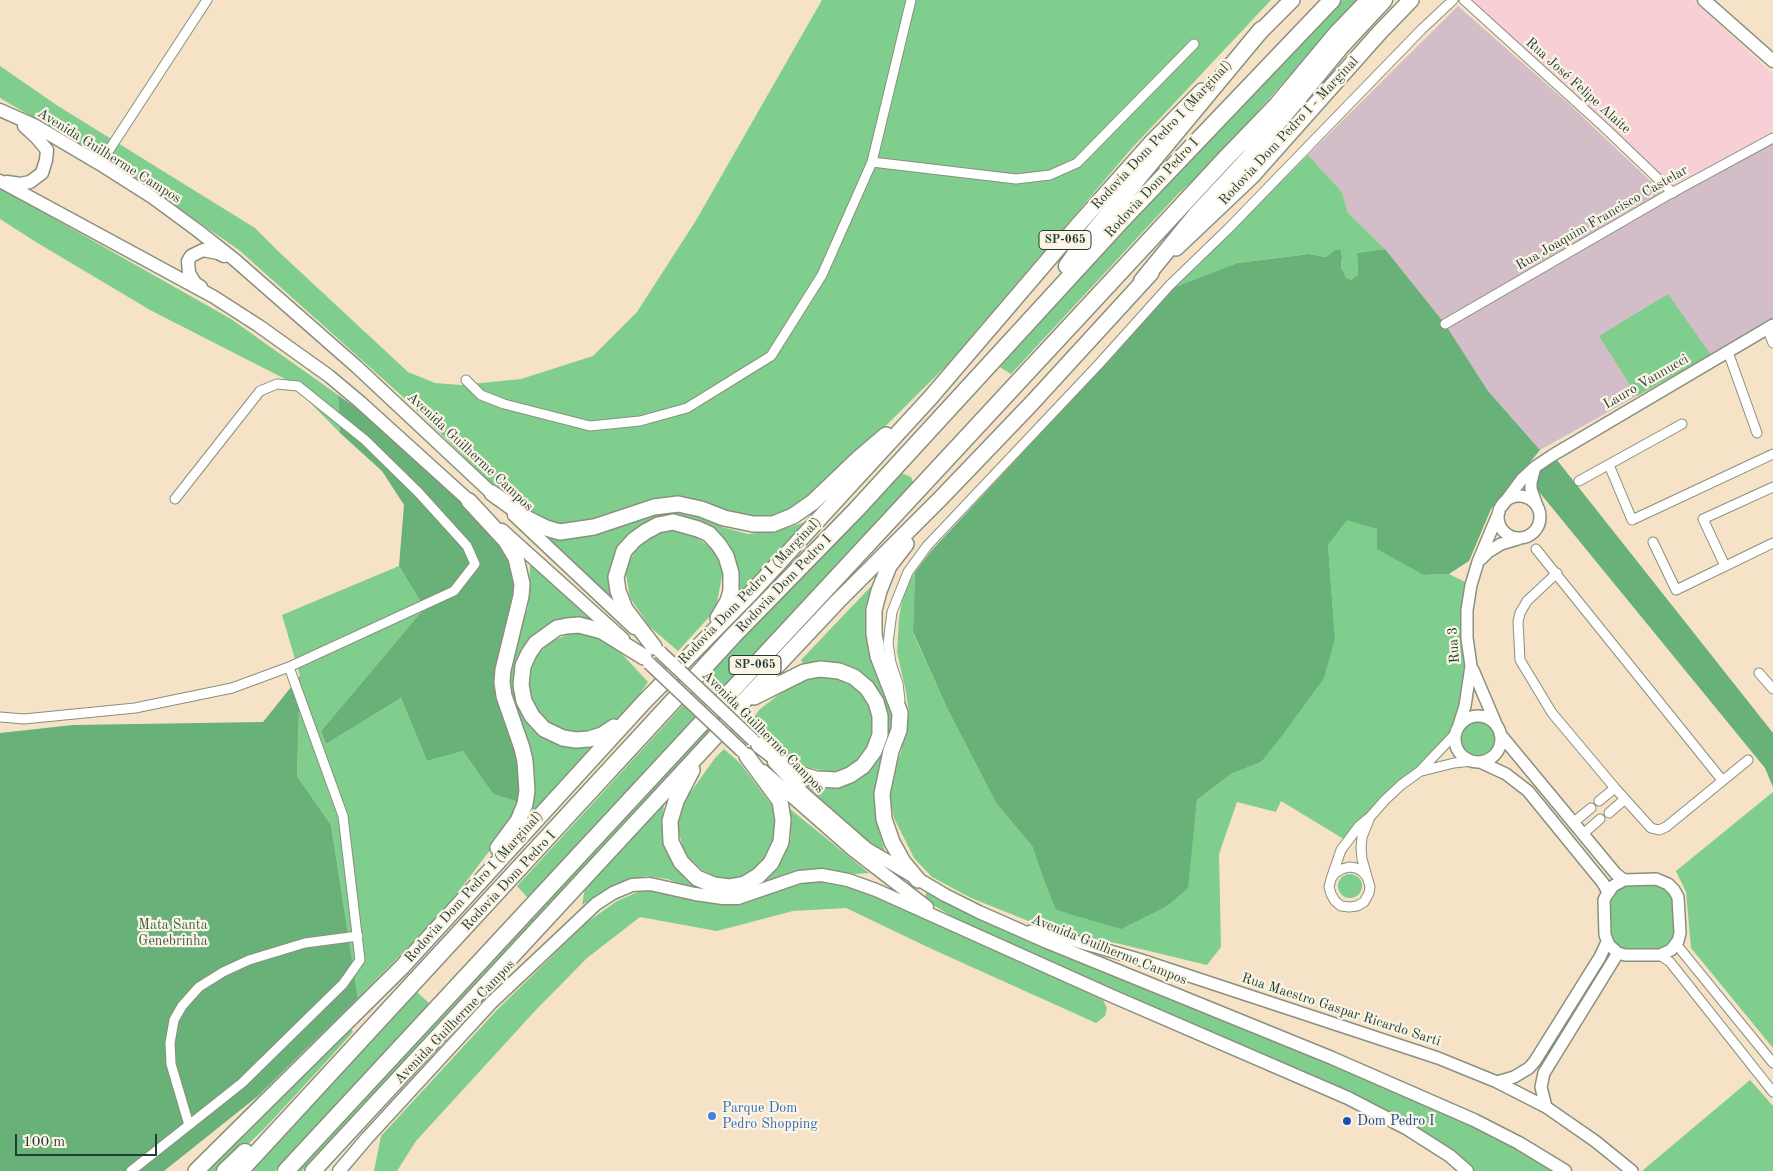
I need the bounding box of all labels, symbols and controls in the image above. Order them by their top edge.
street label: Rua José Felipe Alaite [1522,34,1634,138]
street label: Rodovia Dom Pedro I - Marginal [1216,53,1362,209]
street label: Rodovia Dom Pedro I (Marginal) [1088,57,1236,213]
street label: Avenida Guilherme Campos [34,105,184,207]
street label: Rodovia Dom Pedro I [1101,135,1203,241]
street label: Rua Joaquim Francisco Castelar [1513,162,1691,274]
road number: SP-065 [1039,230,1091,250]
street label: Lauro Vannucci [1600,351,1692,413]
street label: Avenida Guilherme Campos [403,389,537,515]
street label: Rodovia Dom Pedro I (Marginal) [675,514,825,668]
street label: Rodovia Dom Pedro I [733,531,835,637]
street label: Rua 3 [1444,626,1464,664]
road number: SP-065 [729,656,781,674]
street label: Avenida Guilherme Campos [698,667,828,797]
street label: Rodovia Dom Pedro I (Marginal) [401,808,547,966]
street label: Rodovia Dom Pedro I [458,828,560,934]
street label: Avenida Guilherme Campos [1029,911,1189,989]
park label: Mata Santa Genebrinha [138,917,208,950]
street label: Avenida Guilherme Campos [391,956,519,1088]
street label: Rua Maestro Gaspar Ricardo Sarti [1239,970,1443,1050]
place label: Parque Dom Pedro Shopping [722,1100,818,1132]
marker: Parque Dom Pedro Shopping [706,1110,718,1122]
place label: Dom Pedro I [1357,1113,1435,1129]
marker: Dom Pedro I [1341,1115,1353,1127]
scale bar [18,1124,160,1156]
text: 100 m [23,1135,65,1150]

